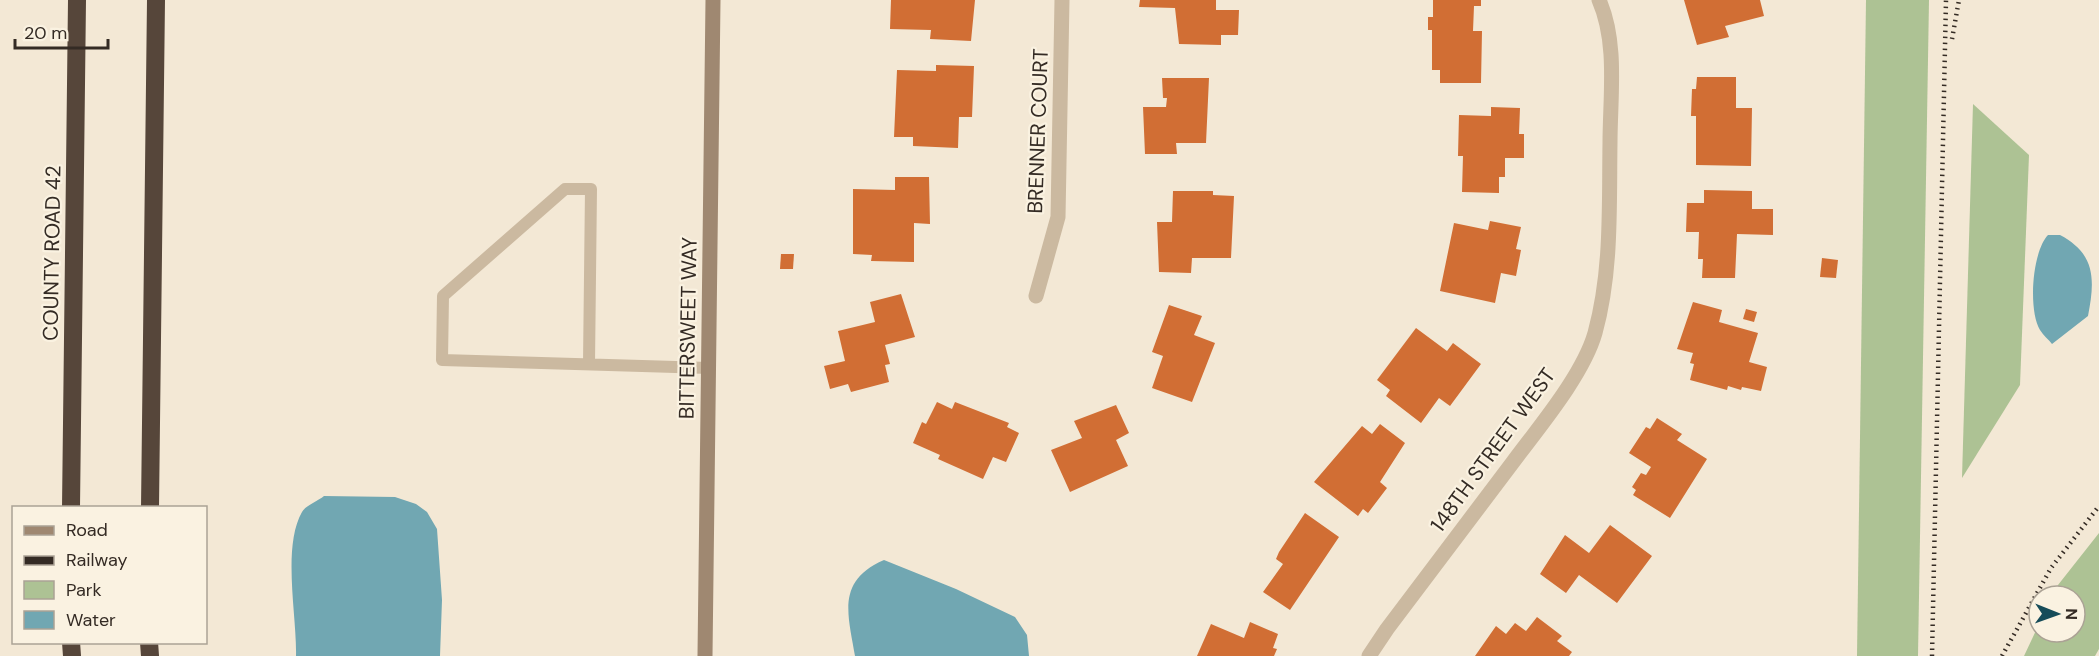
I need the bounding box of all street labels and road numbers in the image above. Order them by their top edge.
street label: BRENNER COURT [1021,48,1055,214]
street label: COUNTY ROAD 42 [36,165,68,341]
street label: BITTERSWEET WAY [672,237,704,419]
street label: 148TH STREET WEST [1424,362,1562,538]

